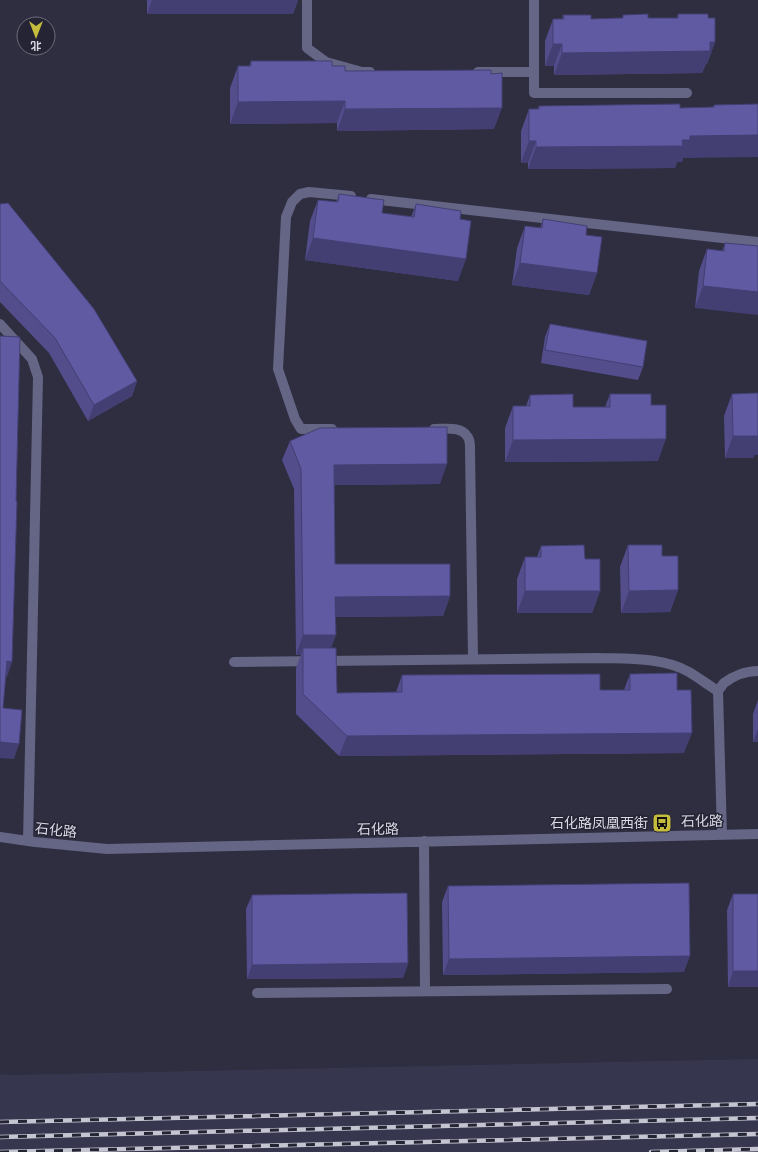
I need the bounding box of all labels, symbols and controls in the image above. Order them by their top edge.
north arrow [16,16,56,56]
text: 北 [31,39,42,53]
bus stop icon: 石化路凤凰西街 [651,812,673,834]
street label: 石化路 [681,812,723,830]
place label: 石化路凤凰西街 [550,814,648,832]
street label: 石化路 [34,819,78,841]
street label: 石化路 [357,820,399,838]

